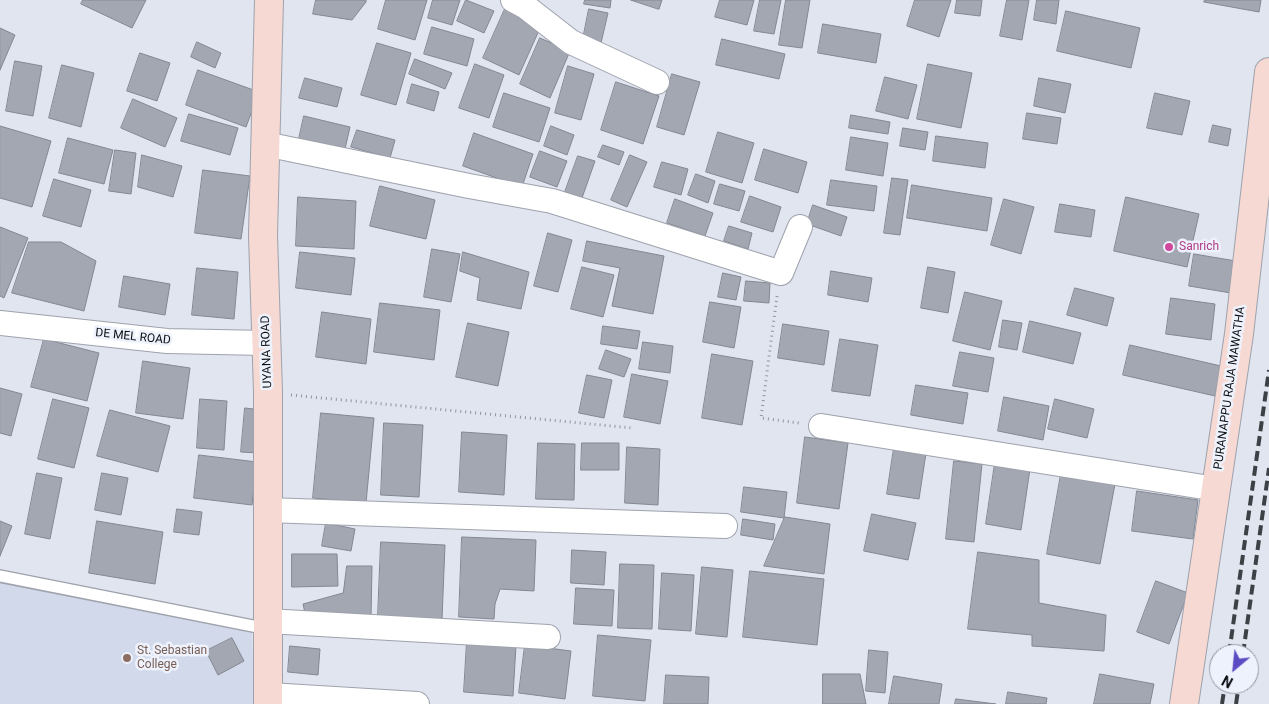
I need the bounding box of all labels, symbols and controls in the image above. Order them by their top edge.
place label: Sanrich [1179,240,1219,254]
marker: Sanrich [1163,241,1175,253]
street label: PURANAPPU RAJA MAWATHA [1211,305,1249,471]
street label: UYANA ROAD [259,315,275,389]
street label: DE MEL ROAD [95,326,171,348]
place label: St. Sebastian College [137,644,207,672]
north arrow [1209,644,1259,694]
marker: St. Sebastian College [121,652,133,664]
text: N [1219,672,1236,691]

